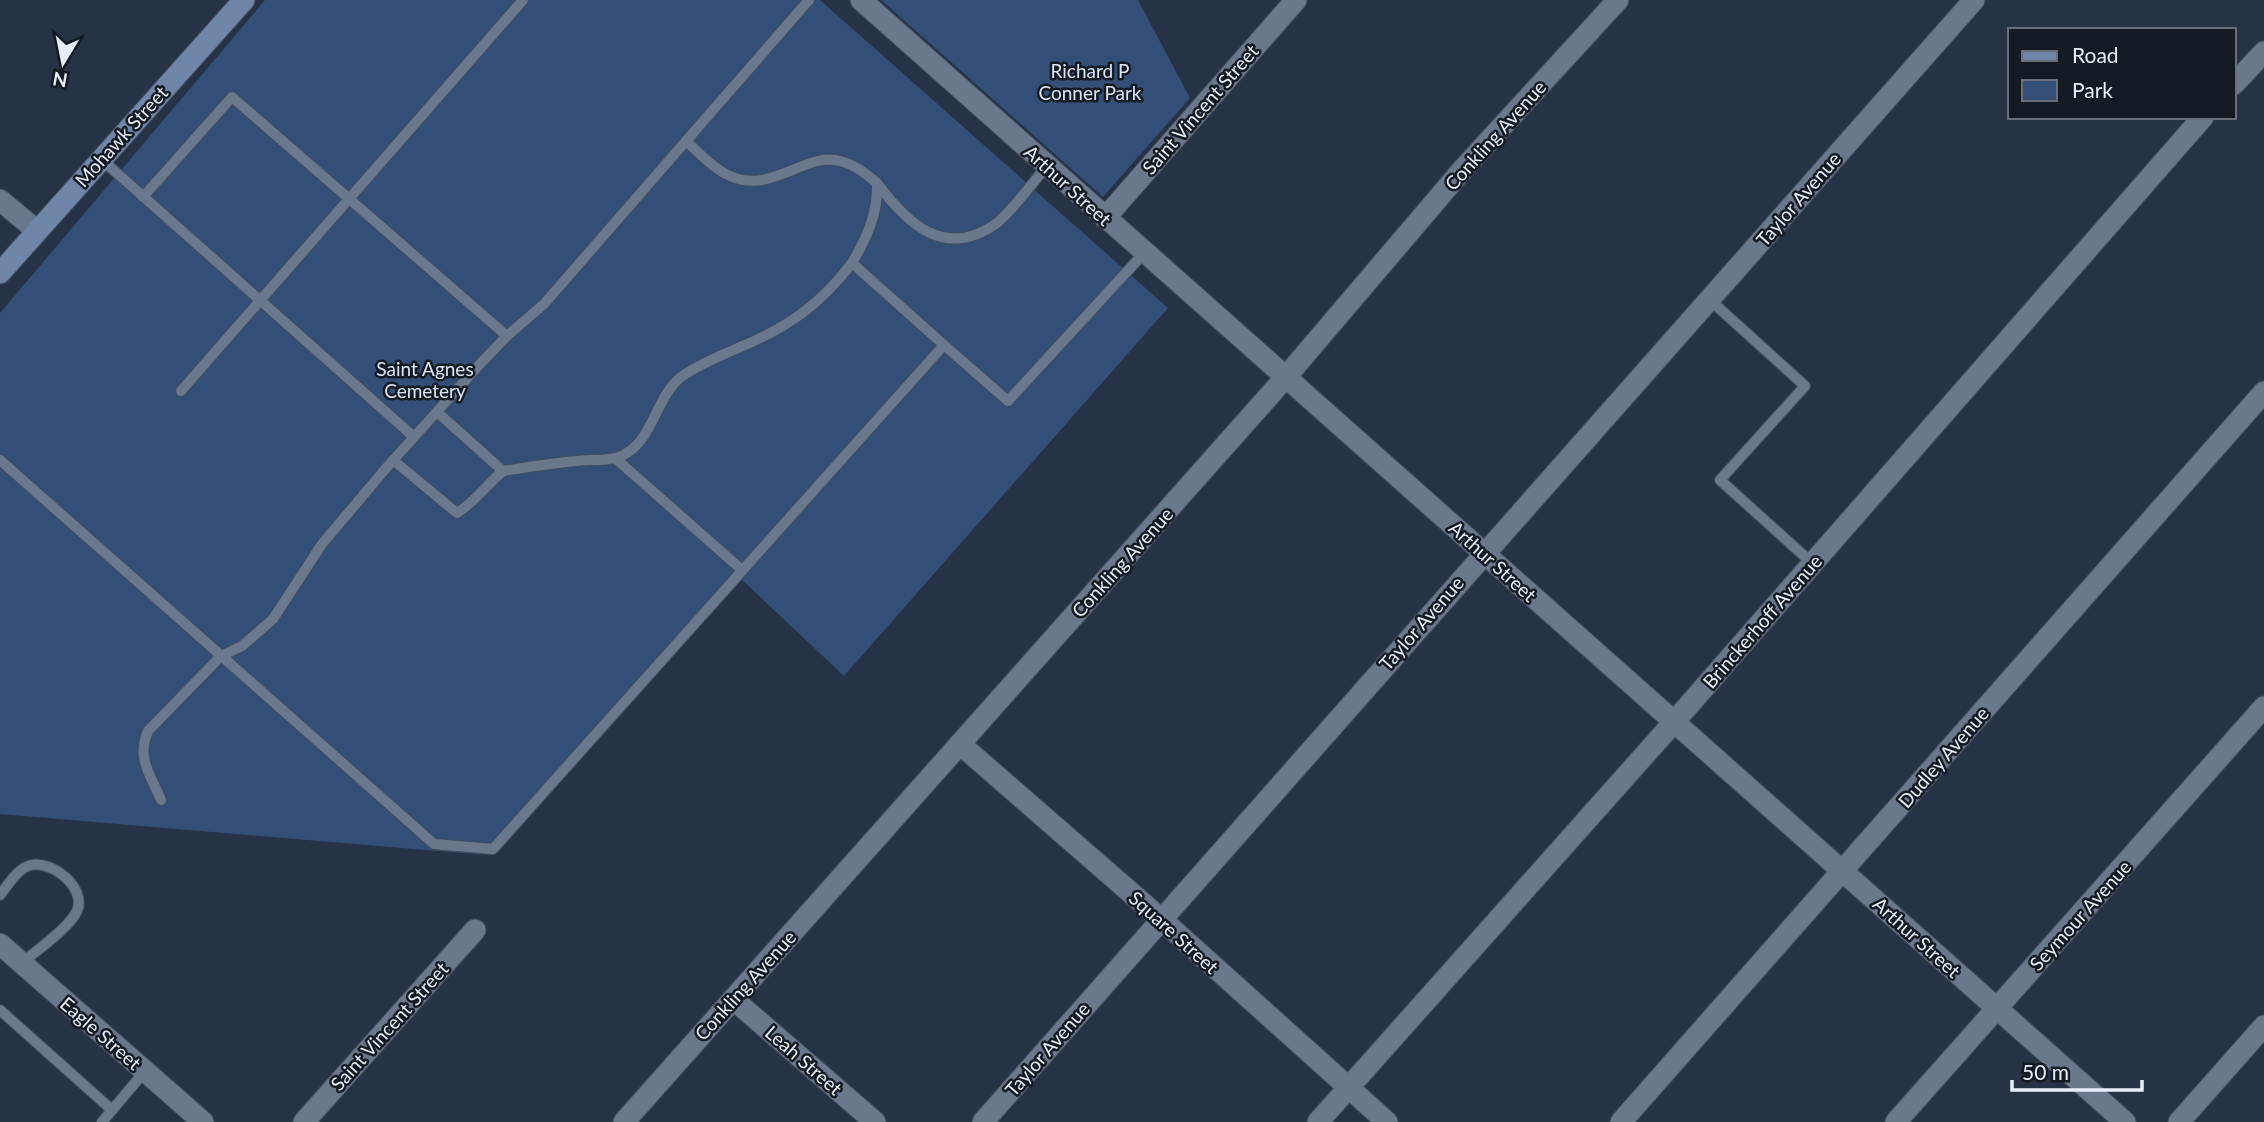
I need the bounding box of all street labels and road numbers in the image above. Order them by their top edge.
street label: Saint Vincent Street [1137,39,1263,179]
street label: Conkling Avenue [1440,75,1550,195]
street label: Mohawk Street [70,81,172,191]
street label: Arthur Street [1020,140,1116,230]
street label: Taylor Avenue [1751,147,1845,251]
street label: Conkling Avenue [1067,502,1177,622]
street label: Arthur Street [1445,516,1541,606]
street label: Brinckerhoff Avenue [1698,549,1826,693]
street label: Taylor Avenue [1374,571,1468,675]
street label: Dudley Avenue [1893,702,1993,812]
street label: Seymour Avenue [2024,855,2136,975]
street label: Square Street [1125,886,1224,978]
street label: Arthur Street [1869,892,1965,982]
street label: Conkling Avenue [690,925,800,1045]
street label: Saint Vincent Street [325,957,453,1095]
street label: Eagle Street [56,992,146,1074]
street label: Taylor Avenue [1000,997,1094,1101]
street label: Leah Street [761,1020,847,1100]

